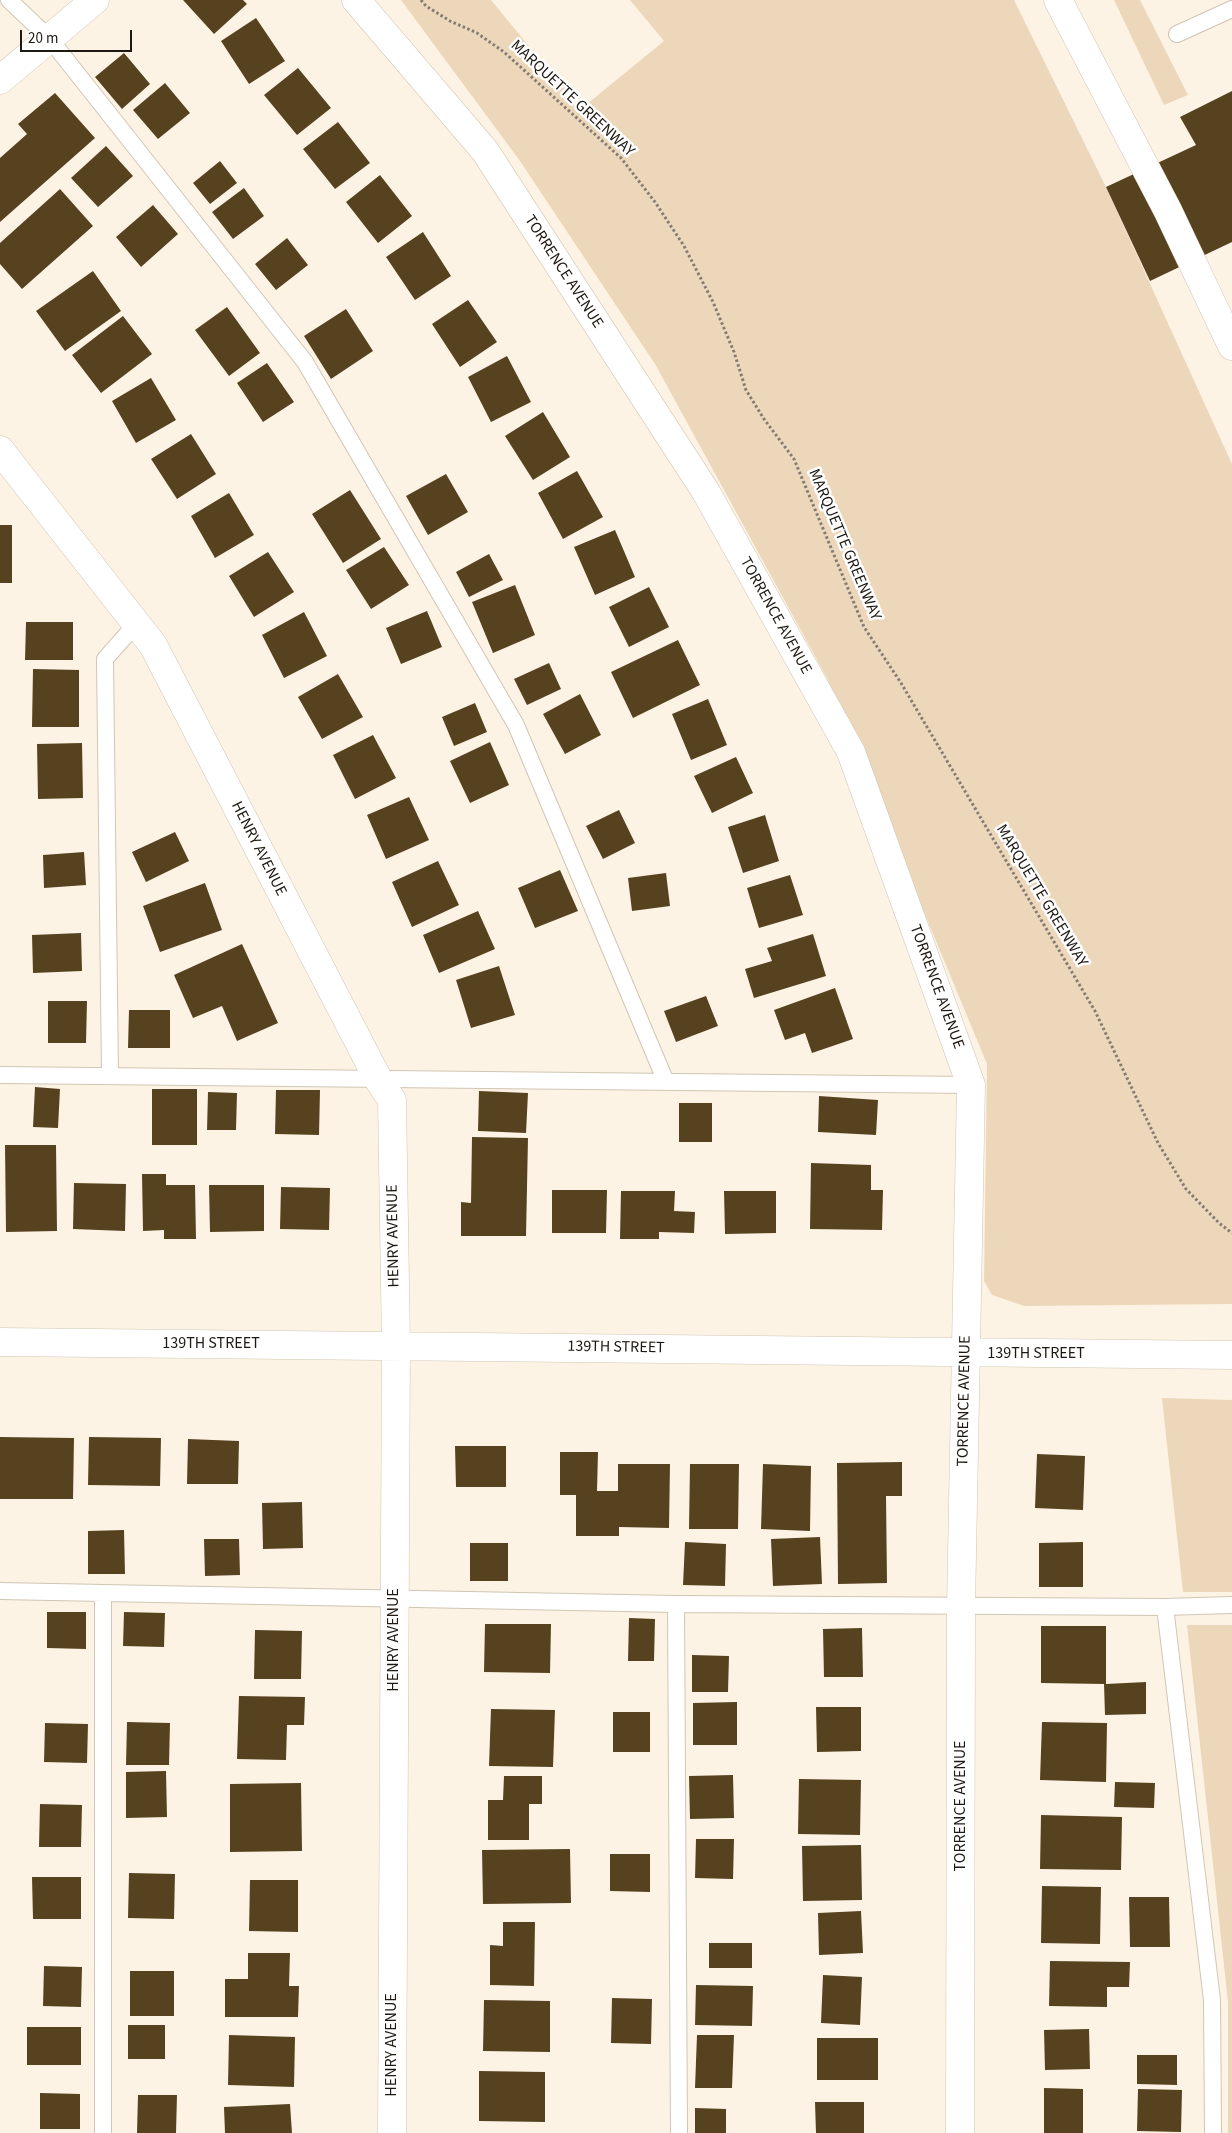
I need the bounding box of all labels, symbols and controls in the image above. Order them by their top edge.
scale bar [22,20,135,52]
text: 20 m [28,28,58,49]
street label: MARQUETTE GREENWAY [506,37,638,161]
street label: TORRENCE AVENUE [519,212,607,332]
street label: MARQUETTE GREENWAY [803,466,885,624]
street label: TORRENCE AVENUE [735,554,815,678]
street label: HENRY AVENUE [226,799,290,899]
street label: MARQUETTE GREENWAY [991,821,1091,971]
street label: TORRENCE AVENUE [905,922,967,1052]
street label: HENRY AVENUE [383,1184,405,1288]
street label: 139TH STREET [162,1334,260,1354]
street label: TORRENCE AVENUE [954,1335,976,1467]
street label: 139TH STREET [567,1338,665,1358]
street label: 139TH STREET [987,1344,1085,1364]
street label: HENRY AVENUE [384,1588,404,1692]
street label: TORRENCE AVENUE [951,1741,971,1871]
street label: HENRY AVENUE [382,1993,402,2097]

